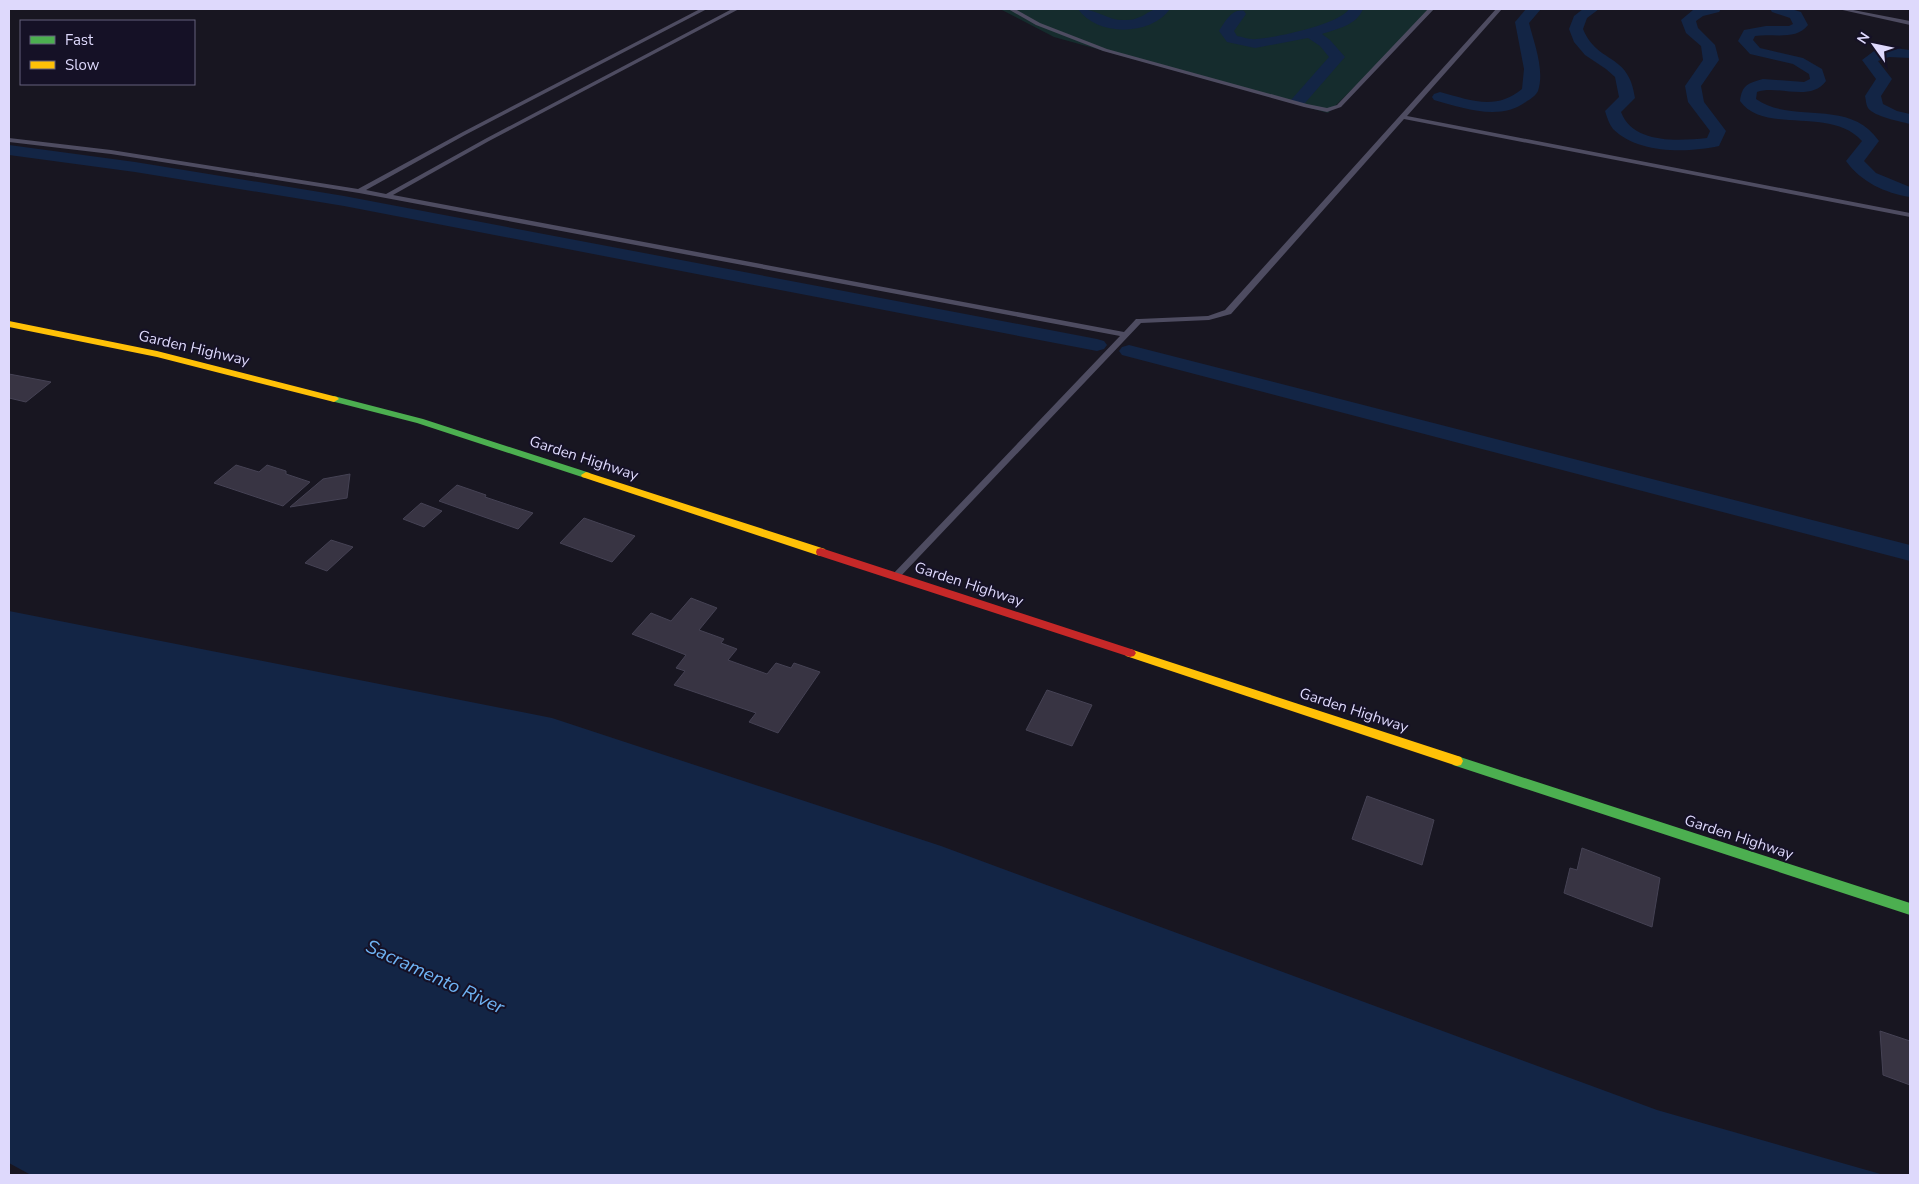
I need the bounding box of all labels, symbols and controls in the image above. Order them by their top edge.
legend [20,20,195,85]
north arrow [1849,20,1899,70]
text: N [1853,29,1874,48]
text: Fast [65,30,94,50]
text: Slow [65,55,100,75]
street label: Garden Highway [137,326,252,371]
street label: Garden Highway [527,431,641,485]
street label: Garden Highway [912,557,1026,611]
street label: Garden Highway [1297,683,1411,737]
street label: Garden Highway [1682,810,1796,864]
water label: Sacramento River [361,933,510,1021]

